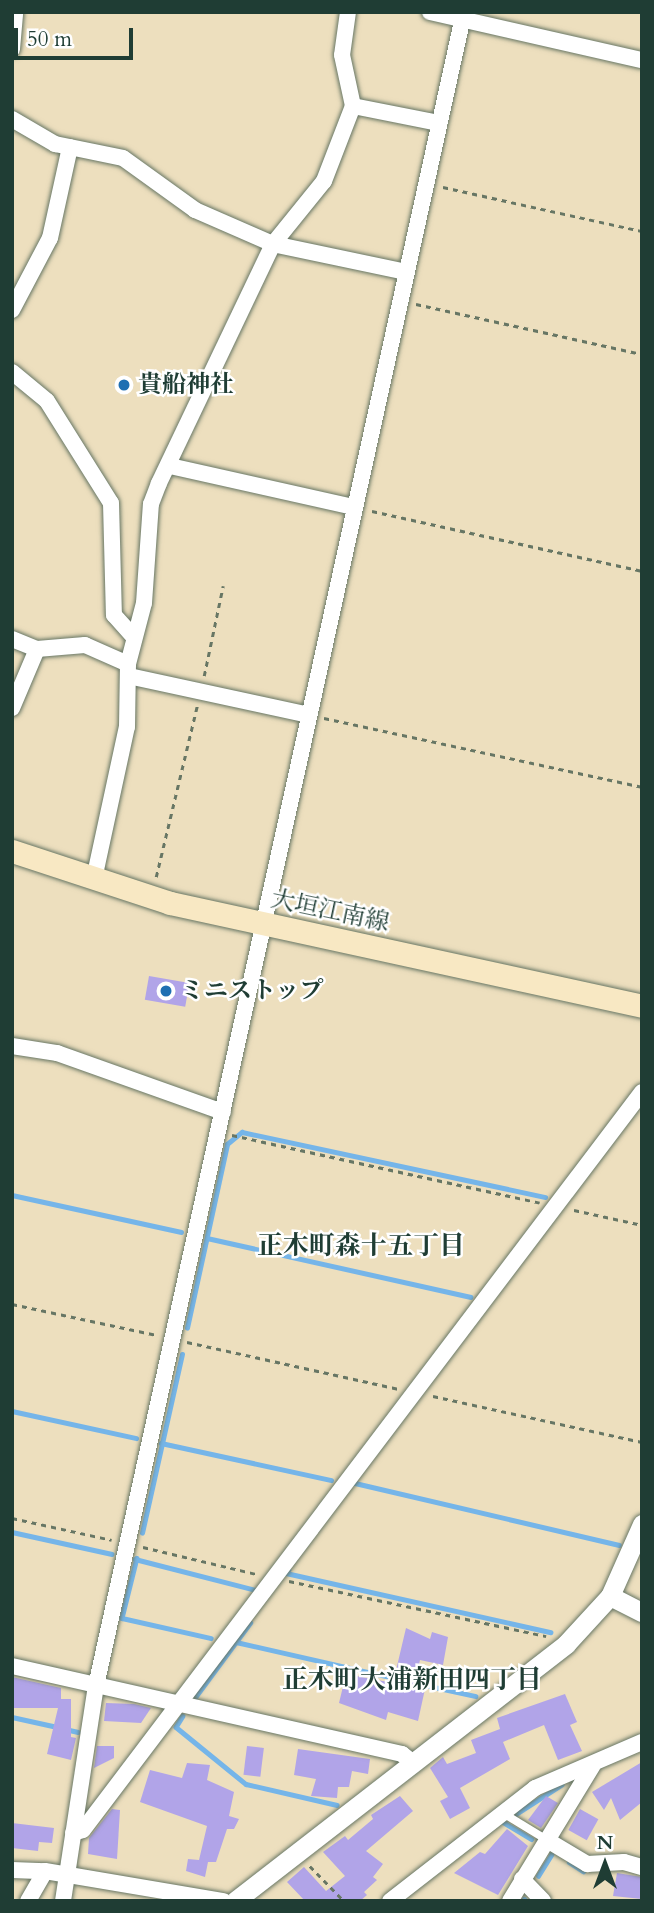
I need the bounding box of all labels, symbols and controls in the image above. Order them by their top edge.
scale bar [18,14,136,58]
text: 50 m [27,25,72,54]
place label: 貴船神社 [138,371,234,399]
marker: 貴船神社 [116,377,132,393]
street label: 大垣江南線 [268,884,392,938]
place label: ミニストップ [180,977,324,1005]
marker: ミニストップ [158,983,174,999]
district label: 正木町森十五丁目 [257,1230,465,1262]
district label: 正木町大浦新田四丁目 [282,1664,542,1696]
north arrow [570,1829,640,1899]
text: N [597,1830,613,1856]

